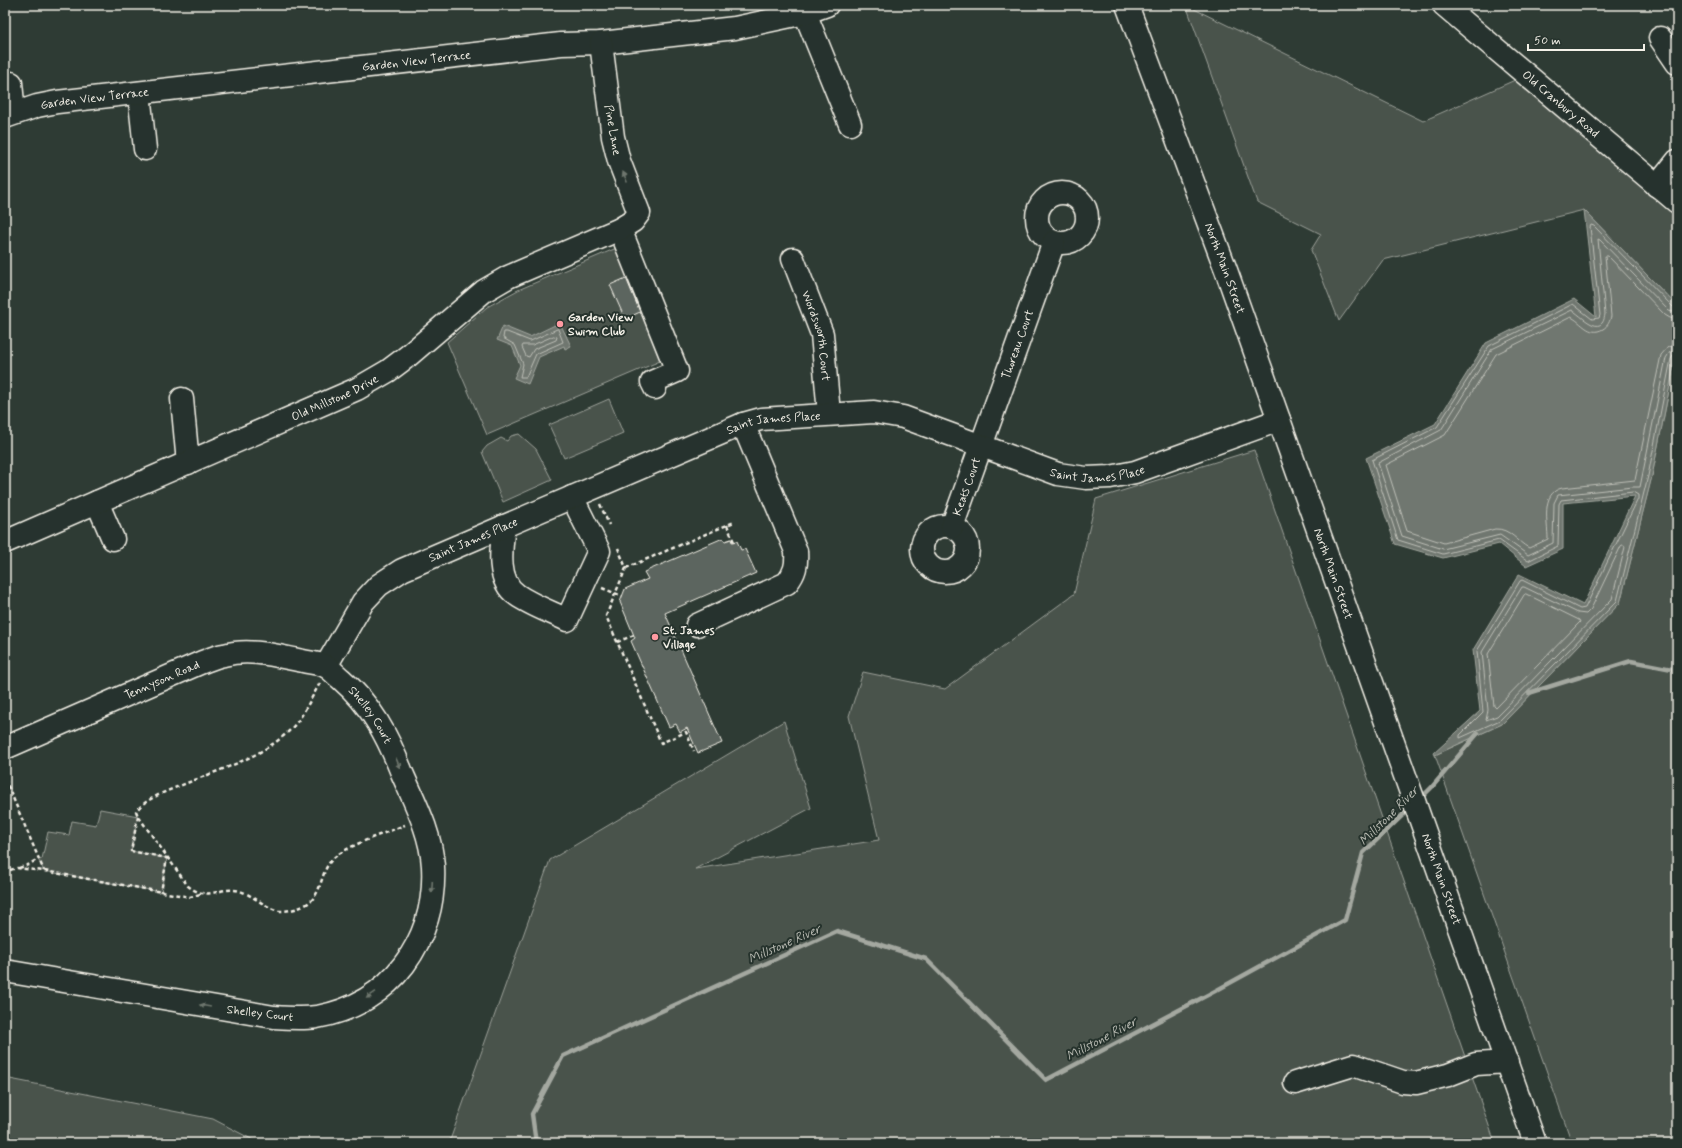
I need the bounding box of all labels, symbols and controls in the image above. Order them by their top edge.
scale bar [1528,26,1644,52]
text: 50 m [1534,33,1561,49]
street label: Garden View Terrace [361,47,472,76]
street label: Old Cranbury Road [1518,67,1602,142]
street label: Garden View Terrace [39,84,150,114]
street label: Pine Lane [600,104,624,157]
one-way arrow [621,170,627,182]
street label: North Main Street [1200,221,1248,317]
street label: Wordsworth Court [797,289,833,382]
street label: Thoreau Court [999,307,1038,382]
place label: Garden View Swim Club [568,310,634,340]
marker: Garden View Swim Club [555,319,565,329]
street label: Old Millstone Drive [289,371,382,426]
street label: Saint James Place [724,408,821,439]
street label: Keats Court [950,455,985,518]
street label: Saint James Place [1047,462,1147,487]
street label: Saint James Place [426,514,521,567]
street label: North Main Street [1309,526,1356,622]
place label: St. James Village [663,623,715,653]
marker: St. James Village [650,632,660,642]
street label: Tennyson Road [122,657,202,704]
street label: Shelley Court [344,683,395,747]
one-way arrow [396,757,402,769]
water label: Millstone River [1356,781,1424,850]
street label: North Main Street [1417,832,1464,927]
one-way arrow [429,881,436,893]
water label: Millstone River [746,920,825,968]
one-way arrow [365,991,376,999]
one-way arrow [198,1002,211,1008]
street label: Shelley Court [226,1002,295,1026]
water label: Millstone River [1063,1013,1141,1065]

